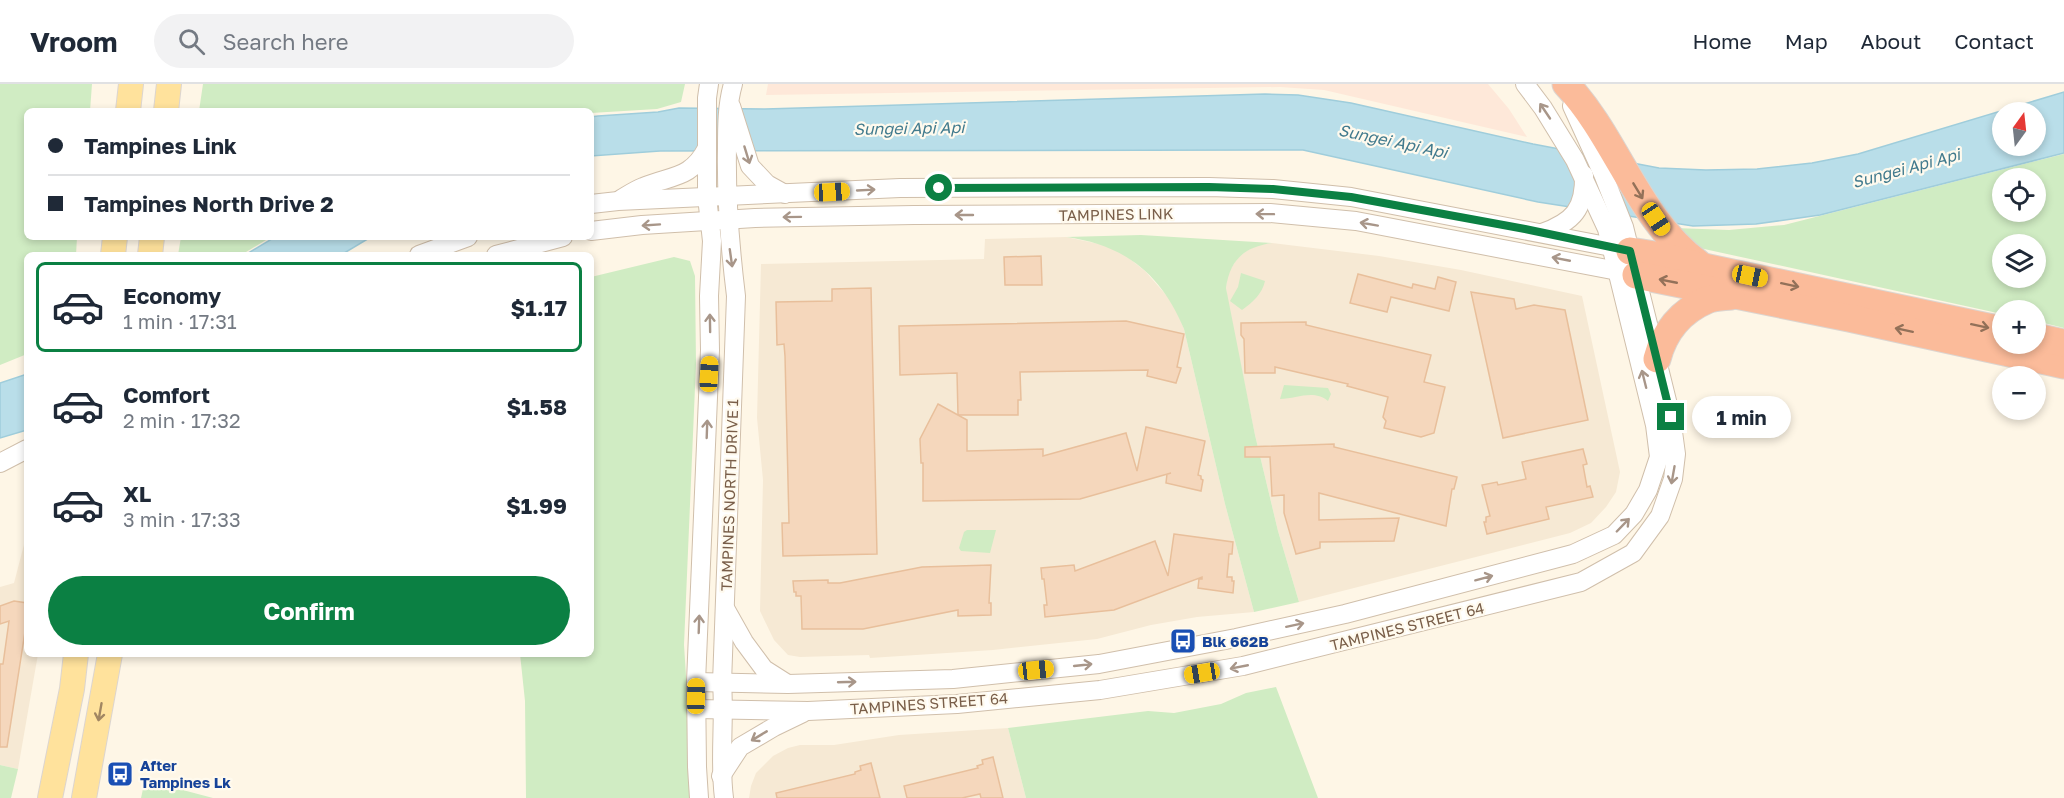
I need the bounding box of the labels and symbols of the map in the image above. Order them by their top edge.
north arrow [1992,102,2046,156]
one-way arrow [1539,104,1551,120]
water label: Sungei Api Api [853,117,966,139]
water label: Sungei Api Api [1337,120,1451,163]
water label: Sungei Api Api [1850,144,1964,192]
one-way arrow [742,145,753,164]
route start [925,174,952,201]
car [814,182,850,202]
one-way arrow [1632,182,1644,199]
one-way arrow [855,185,875,196]
car [1638,199,1674,239]
street label: TAMPINES LINK [1059,204,1173,224]
one-way arrow [1256,208,1276,219]
one-way arrow [954,209,974,221]
one-way arrow [783,211,803,223]
one-way arrow [1360,218,1380,229]
one-way arrow [641,219,661,230]
one-way arrow [726,247,737,267]
one-way arrow [1552,253,1571,264]
car [1731,263,1769,289]
one-way arrow [1659,275,1679,286]
one-way arrow [1779,280,1799,291]
one-way arrow [704,314,715,334]
one-way arrow [1971,320,1990,332]
one-way arrow [1895,324,1915,335]
car [699,356,719,392]
one-way arrow [1638,370,1649,389]
callout: 1 min [1692,396,1791,438]
street label: TAMPINES NORTH DRIVE 1 [717,399,741,591]
route end [1657,403,1684,430]
one-way arrow [701,419,712,439]
one-way arrow [1667,464,1678,484]
one-way arrow [1616,517,1630,532]
one-way arrow [1474,571,1493,583]
street label: TAMPINES STREET 64 [1328,598,1486,654]
one-way arrow [693,614,704,634]
one-way arrow [1285,619,1304,630]
bus stop icon: Blk 662B [1168,626,1198,656]
place label: Blk 662B [1202,632,1269,650]
car [1017,659,1055,681]
one-way arrow [1072,659,1092,670]
car [1183,661,1221,685]
one-way arrow [1229,662,1249,673]
one-way arrow [836,676,856,688]
car [687,678,705,714]
street label: TAMPINES STREET 64 [849,689,1009,717]
one-way arrow [94,701,105,721]
one-way arrow [751,731,768,743]
place label: After Tampines Lk [140,756,231,791]
bus stop icon: After Tampines Lk [105,759,135,789]

